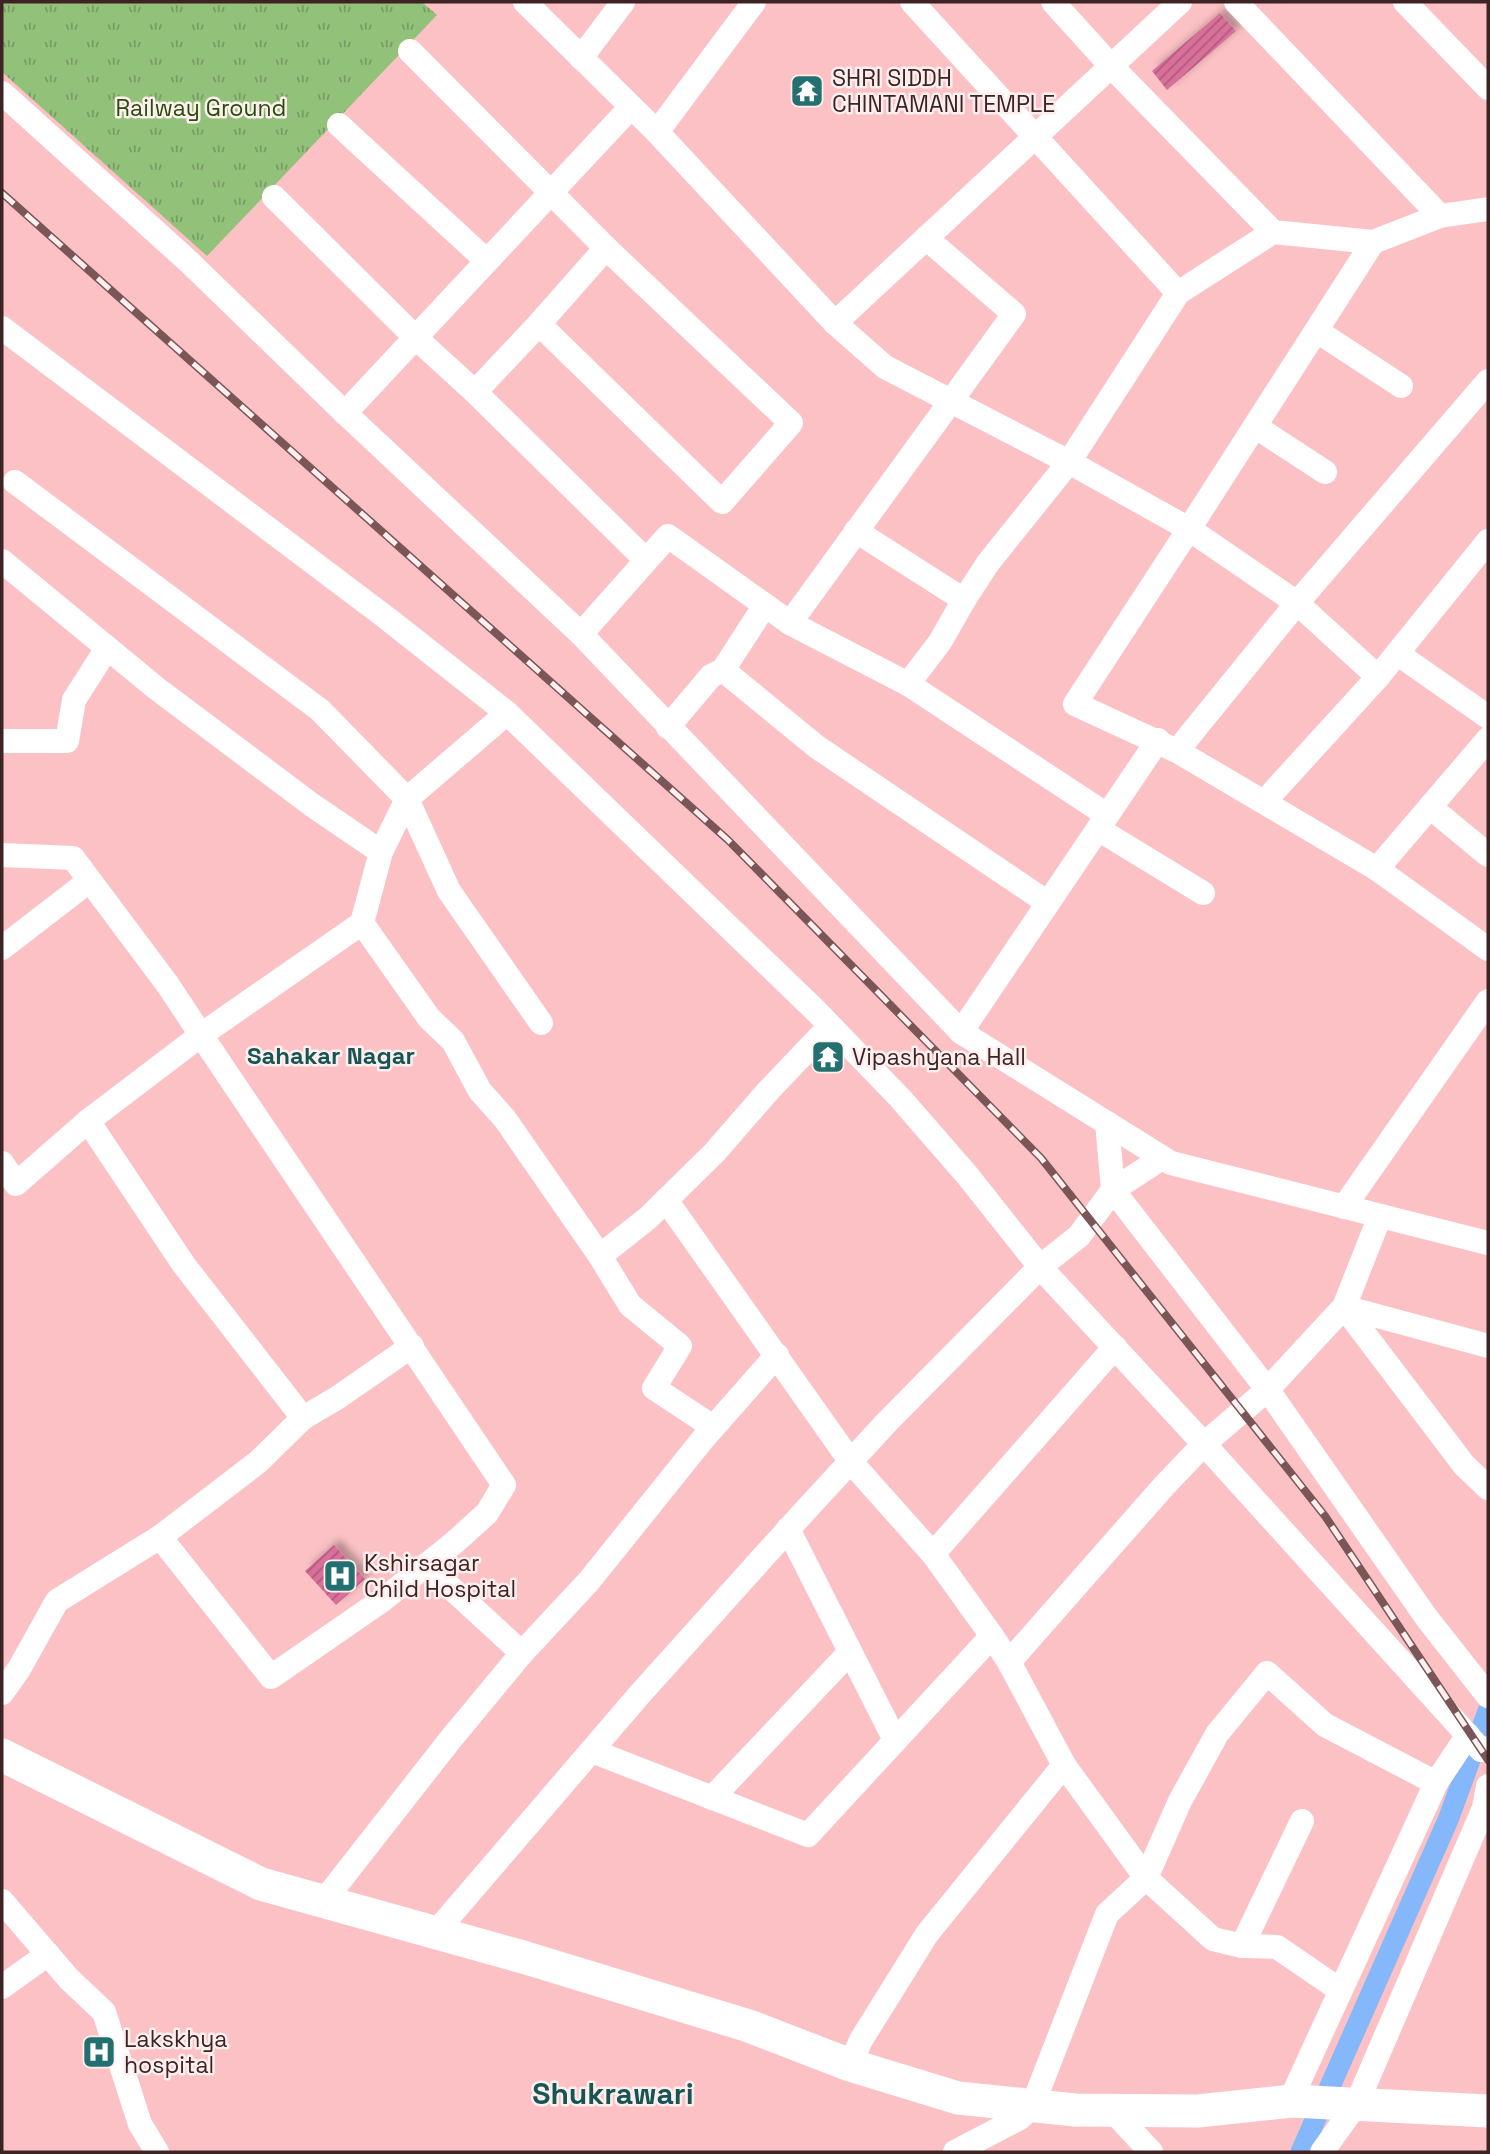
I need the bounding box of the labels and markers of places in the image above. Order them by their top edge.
place label: SHRI SIDDH CHINTAMANI TEMPLE [832,63,1055,119]
temple icon: SHRI SIDDH CHINTAMANI TEMPLE [788,72,826,110]
temple icon: Vipashyana Hall [809,1038,847,1076]
place label: Vipashyana Hall [852,1042,1026,1072]
place label: Kshirsagar Child Hospital [364,1548,516,1604]
hospital icon: Kshirsagar Child Hospital [321,1557,359,1595]
place label: Lakskhya hospital [124,2024,228,2080]
hospital icon: Lakskhya hospital [80,2033,118,2071]

